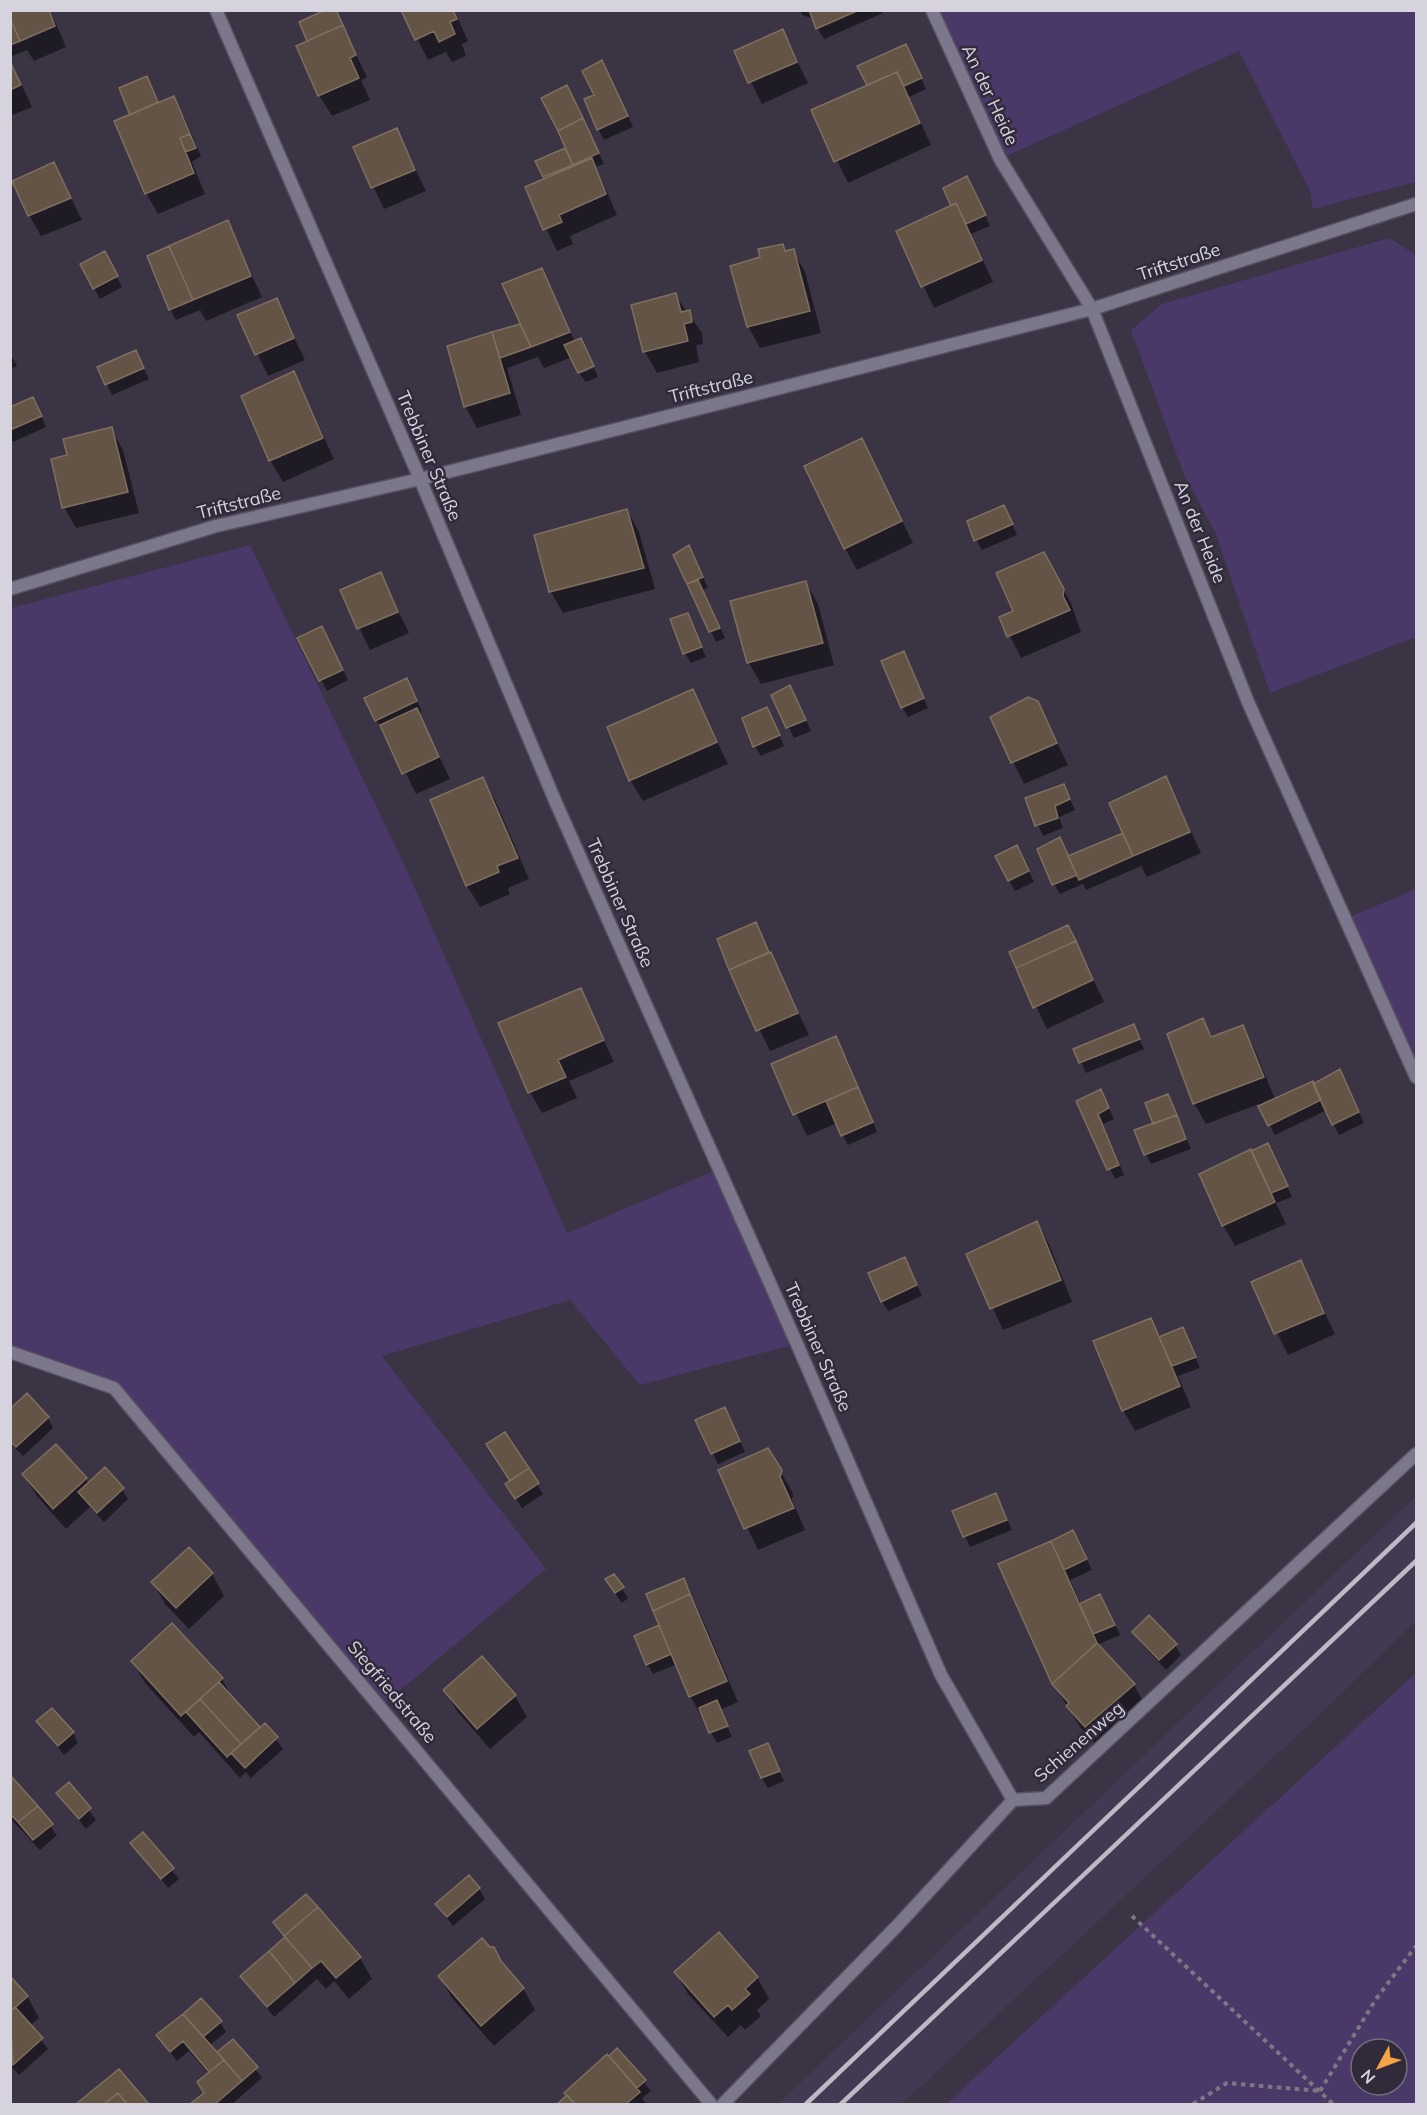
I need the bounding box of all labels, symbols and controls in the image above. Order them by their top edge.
street label: An der Heide [957,41,1024,149]
street label: Triftstraße [1134,237,1223,286]
street label: Triftstraße [666,365,755,408]
street label: Trebbiner Straße [392,387,467,524]
street label: An der Heide [1169,477,1231,587]
street label: Triftstraße [194,481,283,524]
street label: Trebbiner Straße [582,835,659,971]
street label: Trebbiner Straße [780,1279,857,1415]
street label: Siegfriedstraße [343,1636,442,1748]
street label: Schienenweg [1029,1696,1128,1787]
north arrow [1349,2037,1409,2097]
text: N [1356,2066,1379,2088]

